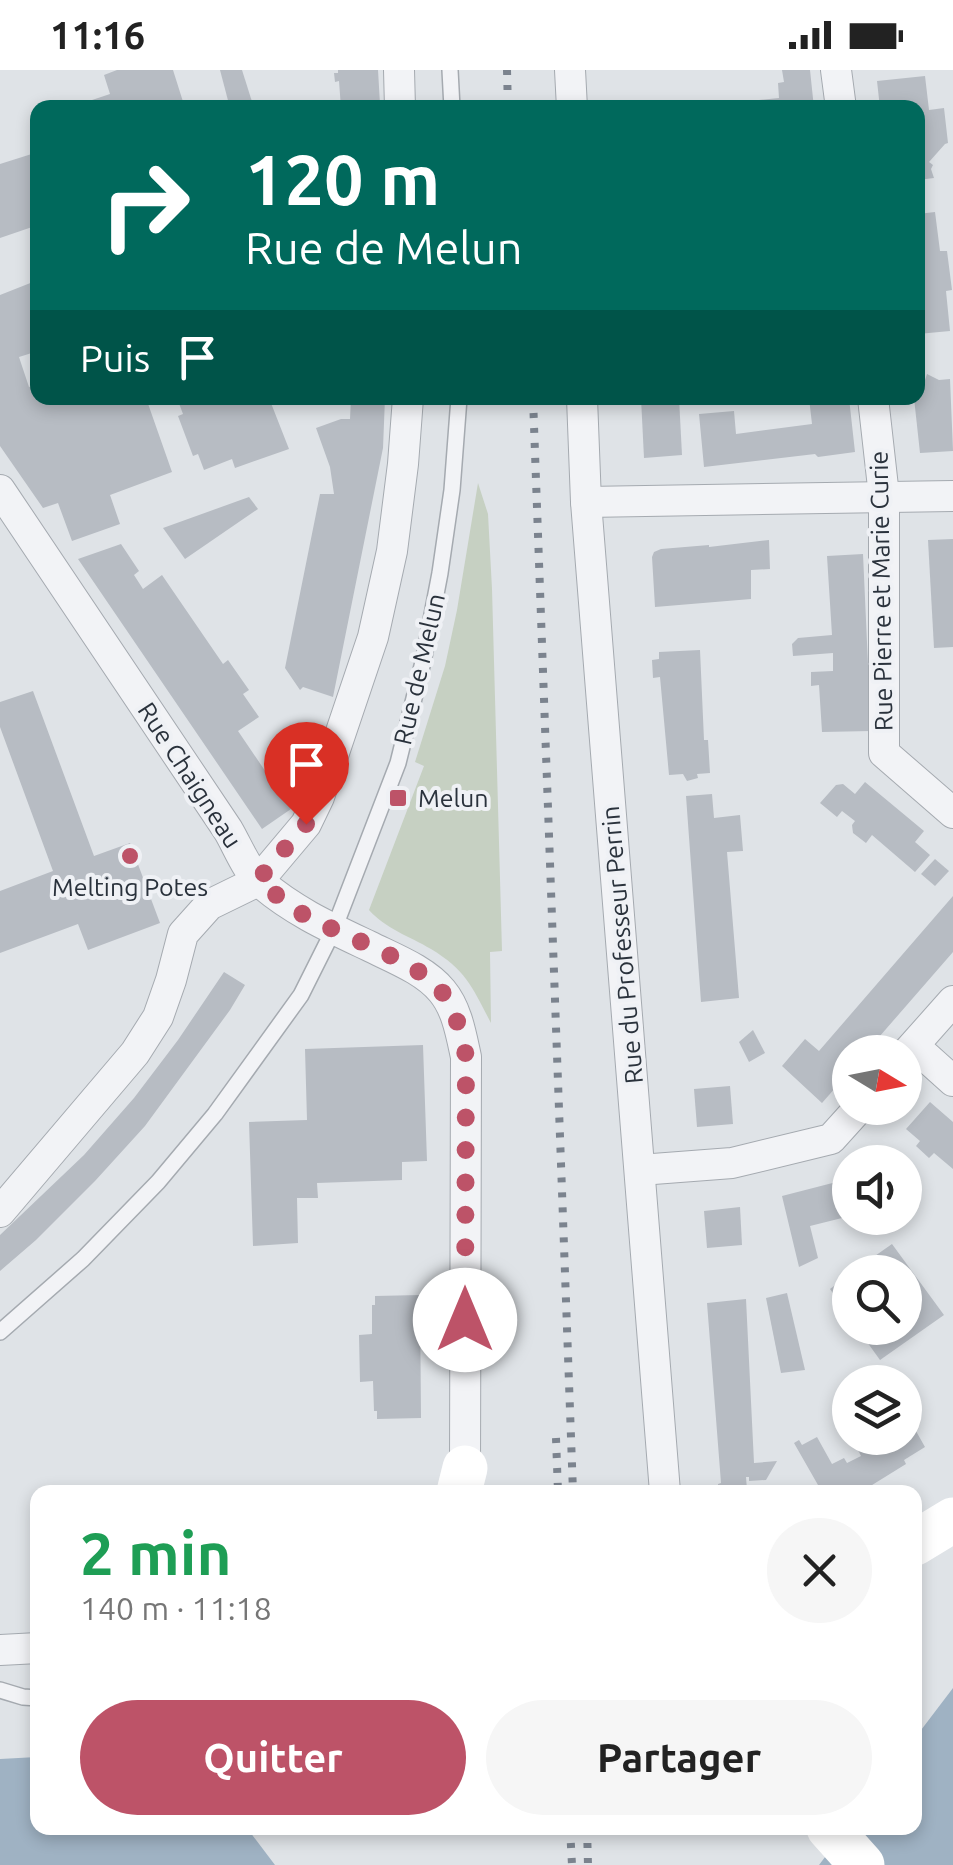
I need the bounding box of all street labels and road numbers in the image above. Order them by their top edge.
street label: Rue Pierre et Marie Curie [865,451,897,731]
street label: Rue de Melun [388,591,450,747]
street label: Rue Chaigneau [133,697,247,853]
street label: Rue du Professeur Perrin [596,805,648,1085]

